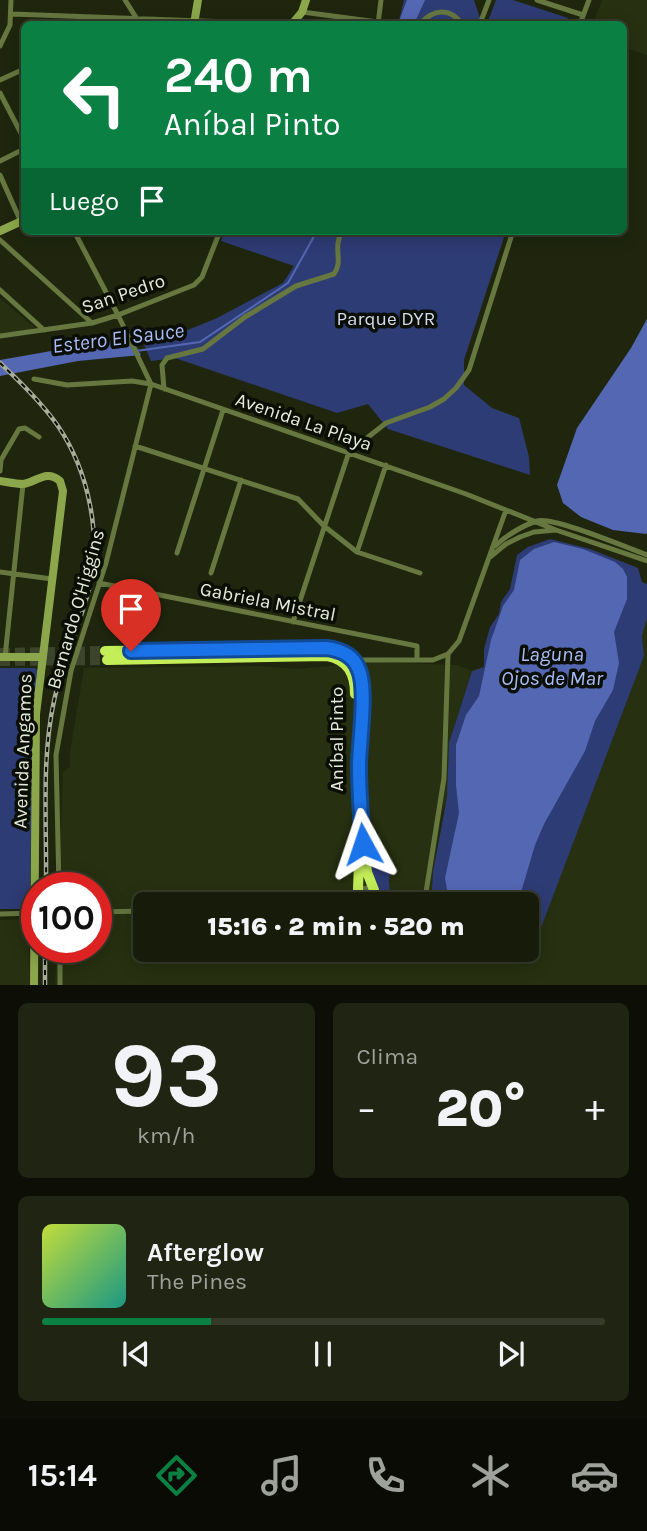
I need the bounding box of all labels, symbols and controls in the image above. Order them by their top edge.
text: 240 m [164,47,313,104]
icon: left [49,49,140,140]
text: Aníbal Pinto [164,106,340,143]
icon: arrive [133,182,171,220]
text: Luego [49,186,119,217]
street label: San Pedro [79,269,168,318]
park label: Parque DYR [337,308,435,330]
water label: Estero El Sauce [51,318,186,358]
street label: Avenida La Playa [233,388,375,456]
street label: Bernardo O'Higgins [43,527,109,692]
street label: Gabriela Mistral [198,578,338,626]
pin [101,579,161,651]
icon: arrive [112,590,150,628]
water label: Laguna Ojos de Mar [501,642,604,690]
street label: Avenida Angamos [9,673,37,829]
street label: Aníbal Pinto [326,687,348,791]
position arrow [326,807,400,881]
speed limit sign: 100 [21,872,112,963]
text: 15:16 · 2 min · 520 m [207,911,465,942]
text: 93 [110,1023,222,1129]
text: Clima [357,1043,418,1070]
text: 20° [435,1078,526,1139]
text: − [357,1086,376,1131]
text: + [585,1086,605,1131]
text: km/h [137,1122,195,1149]
text: Afterglow [147,1237,264,1268]
text: The Pines [147,1268,247,1295]
icon: previous [117,1335,155,1373]
icon: pause [304,1335,342,1373]
icon: next [492,1335,530,1373]
icon: directions [152,1451,201,1500]
icon: music [257,1451,306,1500]
icon: phone [361,1451,410,1500]
icon: climate [466,1451,515,1500]
icon: car [570,1451,619,1500]
text: 15:14 [28,1457,97,1494]

